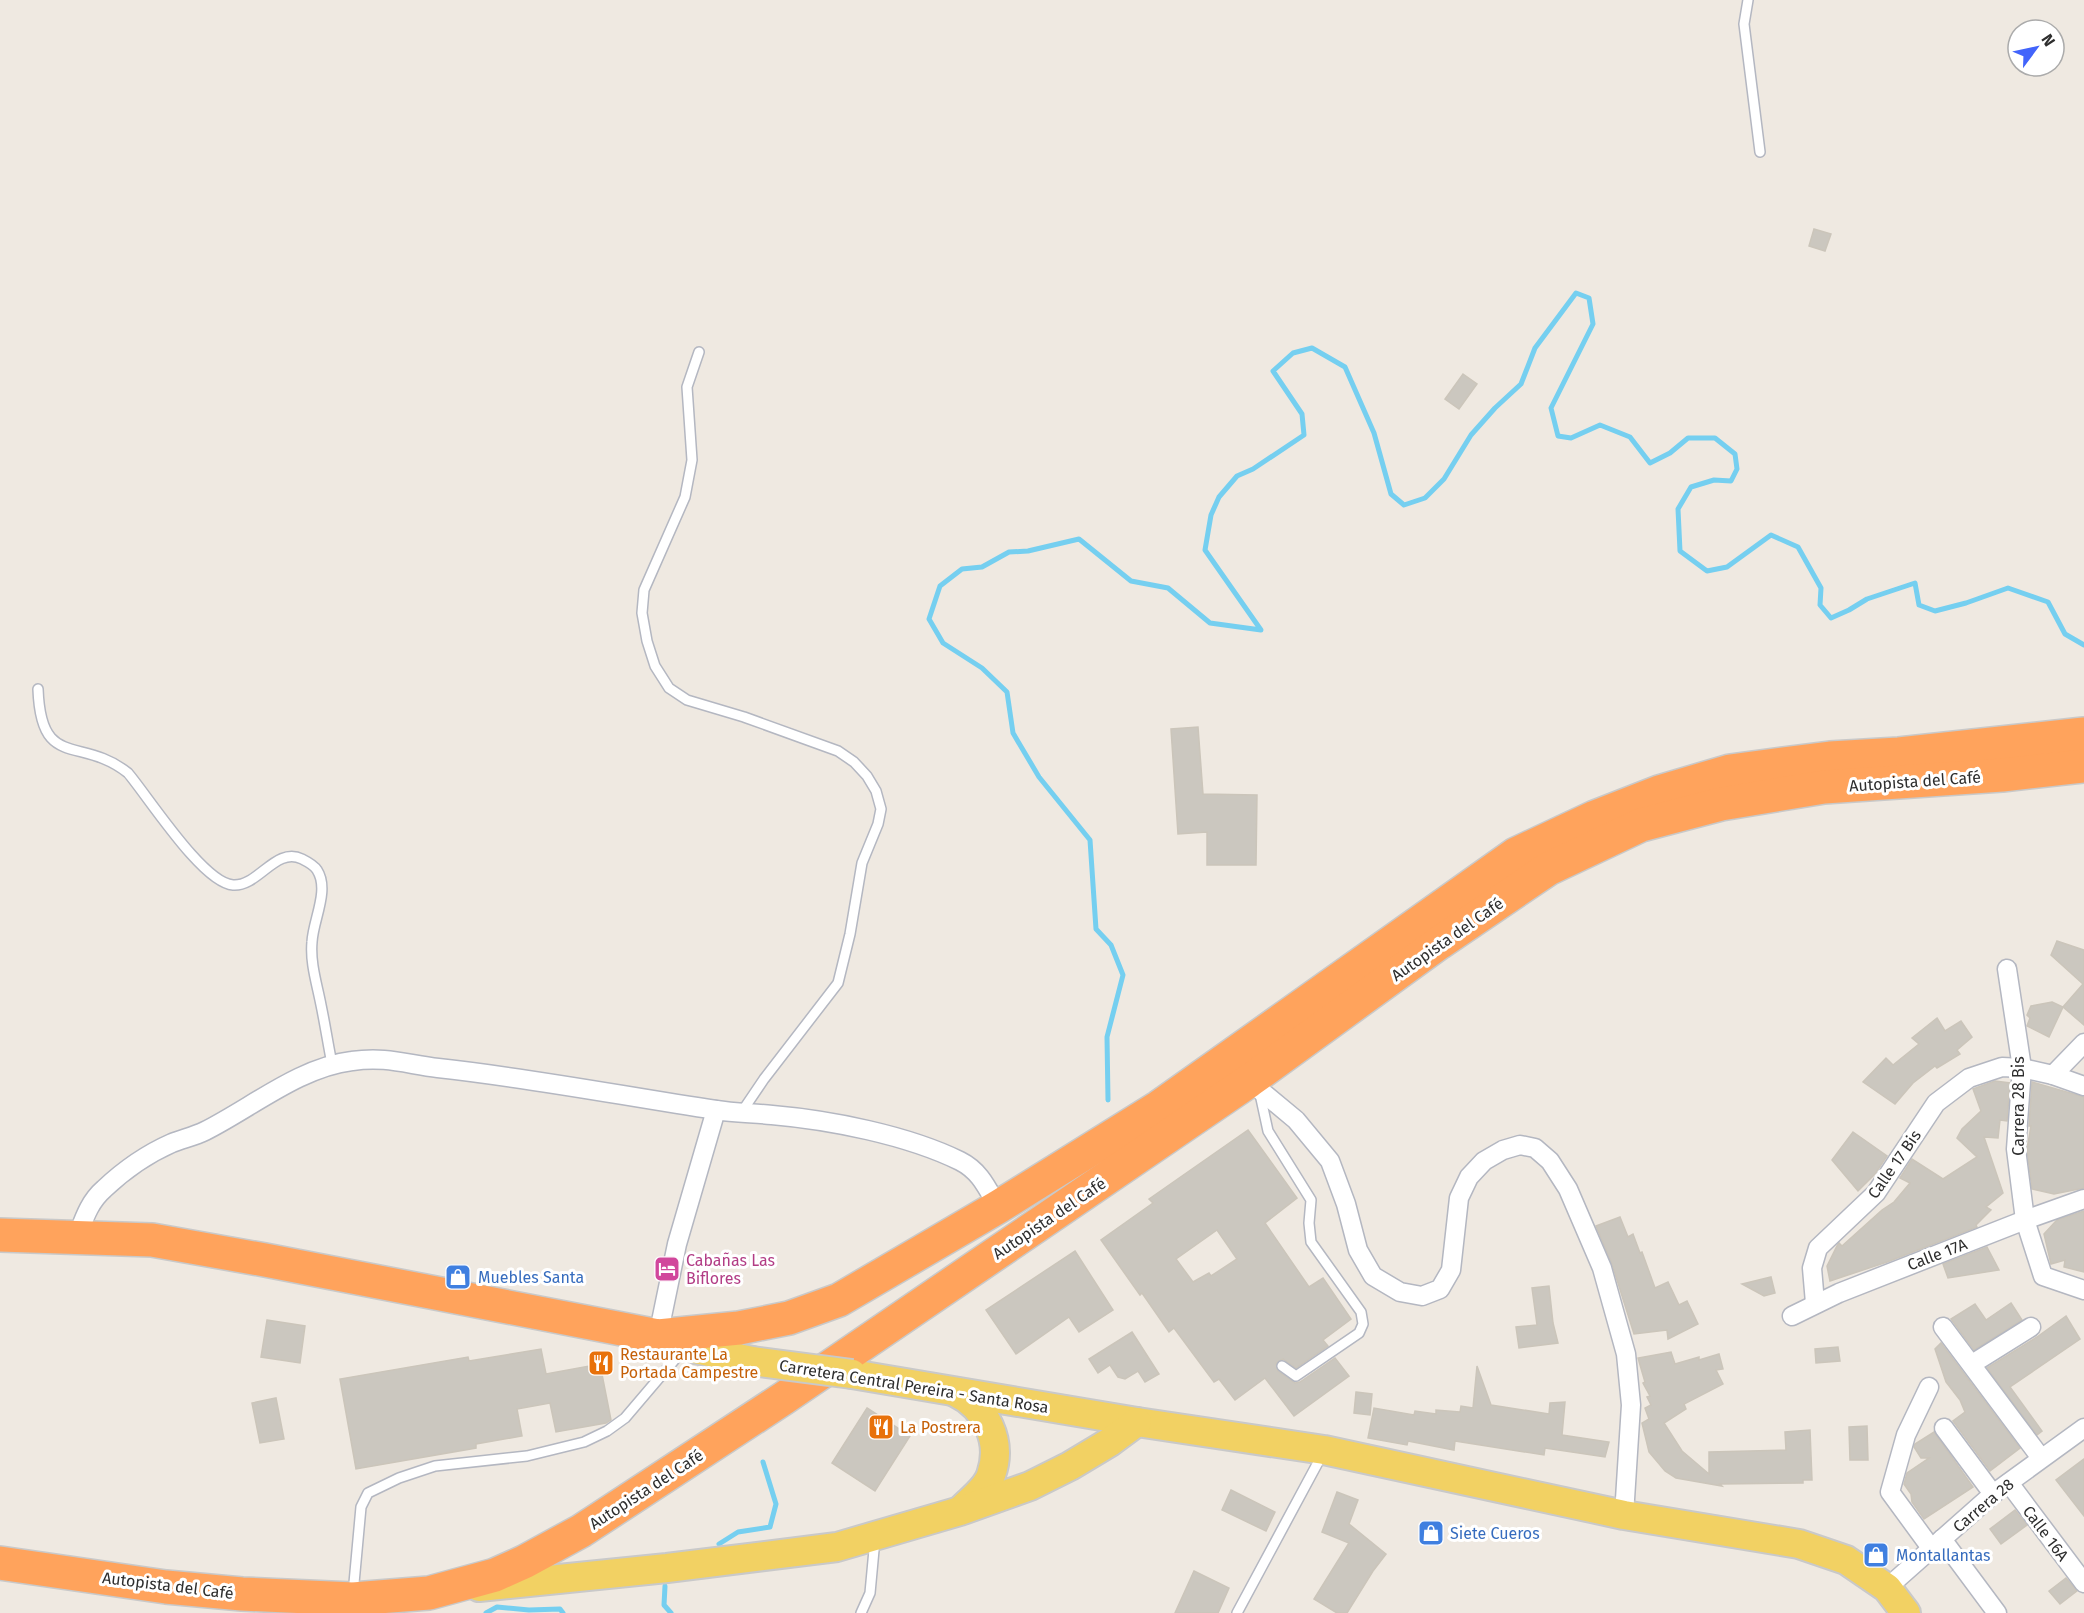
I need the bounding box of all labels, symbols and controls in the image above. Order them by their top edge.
north arrow [2006,18,2066,78]
text: N [2037,30,2059,50]
street label: Autopista del Café [1848,767,1982,796]
street label: Autopista del Café [1388,894,1507,985]
street label: Carrera 28 Bis [2009,1056,2028,1156]
street label: Calle 17 Bis [1864,1126,1925,1202]
street label: Autopista del Café [989,1174,1109,1263]
street label: Calle 17A [1905,1234,1970,1275]
place label: Cabañas Las Biflores [686,1251,775,1288]
hotel icon: Cabañas Las Biflores [652,1254,682,1284]
shop icon: Muebles Santa [443,1262,473,1292]
place label: Muebles Santa [478,1268,584,1287]
place label: Restaurante La Portada Campestre [620,1345,758,1382]
restaurant icon: Restaurante La Portada Campestre [586,1348,616,1378]
street label: Carretera Central Pereira - Santa Rosa [778,1356,1050,1417]
restaurant icon: La Postrera [866,1412,896,1442]
place label: La Postrera [900,1418,981,1437]
street label: Autopista del Café [586,1445,707,1533]
street label: Carrera 28 [1949,1474,2018,1536]
street label: Calle 16A [2019,1502,2073,1565]
shop icon: Siete Cueros [1416,1518,1446,1548]
place label: Siete Cueros [1450,1524,1540,1543]
shop icon: Montallantas [1861,1540,1891,1570]
place label: Montallantas [1896,1546,1990,1565]
street label: Autopista del Café [101,1568,235,1603]

